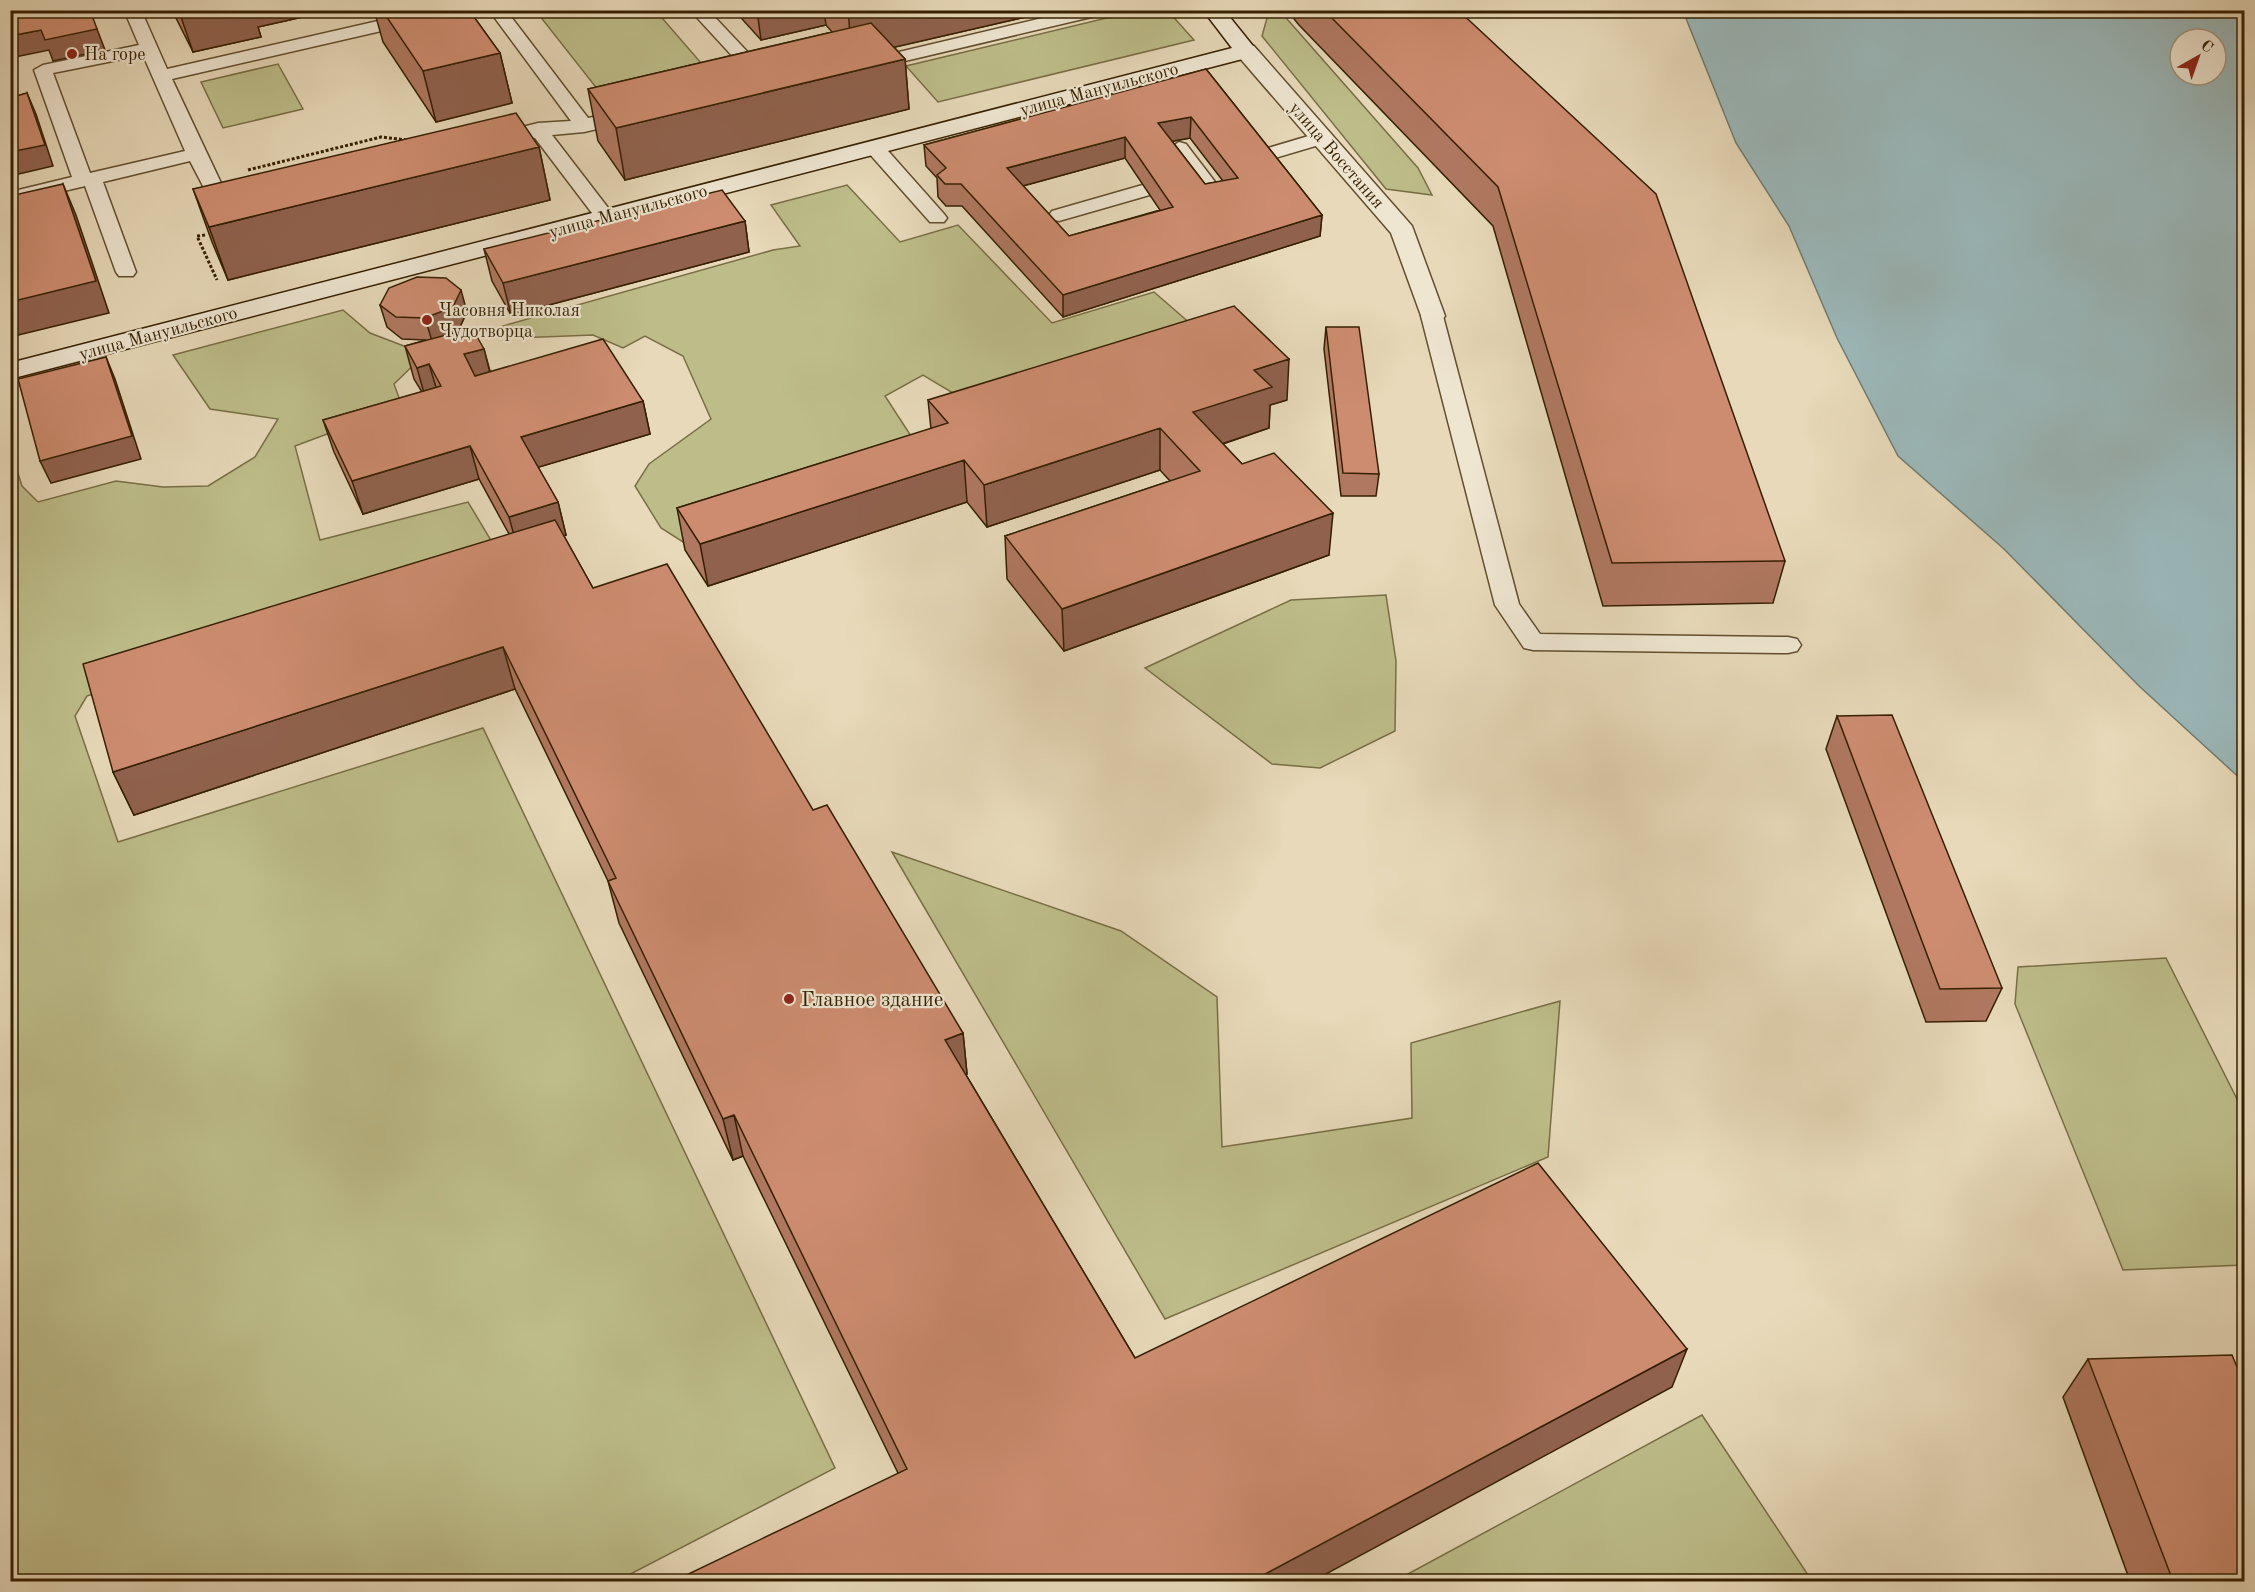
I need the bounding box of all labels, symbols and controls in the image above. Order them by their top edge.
north arrow [2168,27,2228,87]
text: С [2197,38,2216,57]
place label: На горе [84,46,146,64]
marker: На горе [65,47,79,61]
street label: улица Мануильского [1018,60,1181,120]
street label: улица Восстания [1285,99,1387,212]
street label: улица Мануильского [547,182,710,242]
place label: Часовня Николая Чудотворца [439,302,580,341]
street label: улица Мануильского [77,304,240,364]
marker: Часовня Николая Чудотворца [420,313,434,327]
place label: Главное здание [801,990,943,1011]
marker: Главное здание [782,992,796,1006]

